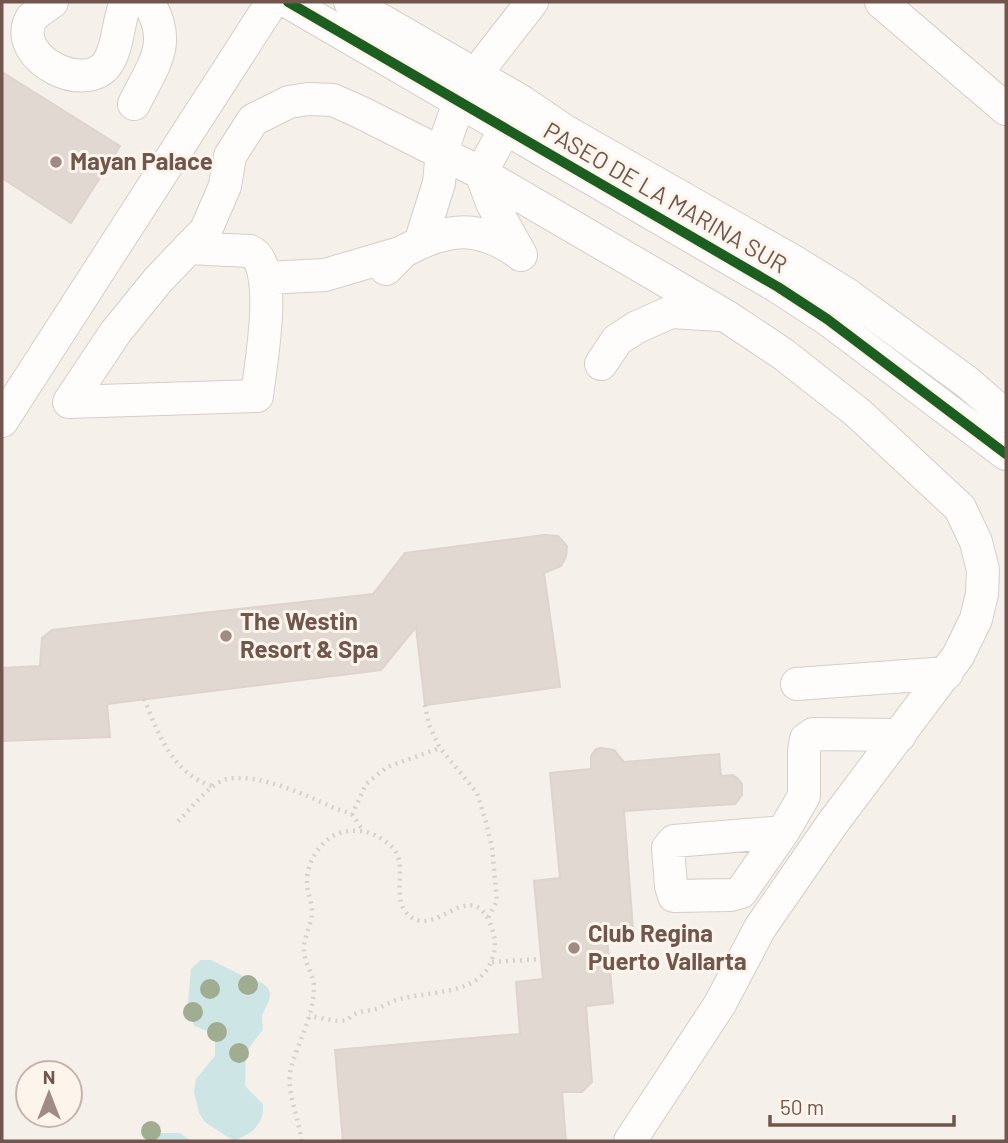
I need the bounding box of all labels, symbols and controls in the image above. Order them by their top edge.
street label: PASEO DE LA MARINA SUR [539,115,793,278]
place label: Mayan Palace [70,146,213,175]
marker: Mayan Palace [48,154,64,170]
place label: The Westin Resort & Spa [240,606,378,663]
marker: The Westin Resort & Spa [218,628,234,644]
place label: Club Regina Puerto Vallarta [588,918,747,975]
marker: Club Regina Puerto Vallarta [566,940,582,956]
north arrow [14,1059,84,1129]
text: N [43,1065,55,1088]
scale bar [770,1084,954,1128]
text: 50 m [780,1094,824,1119]

